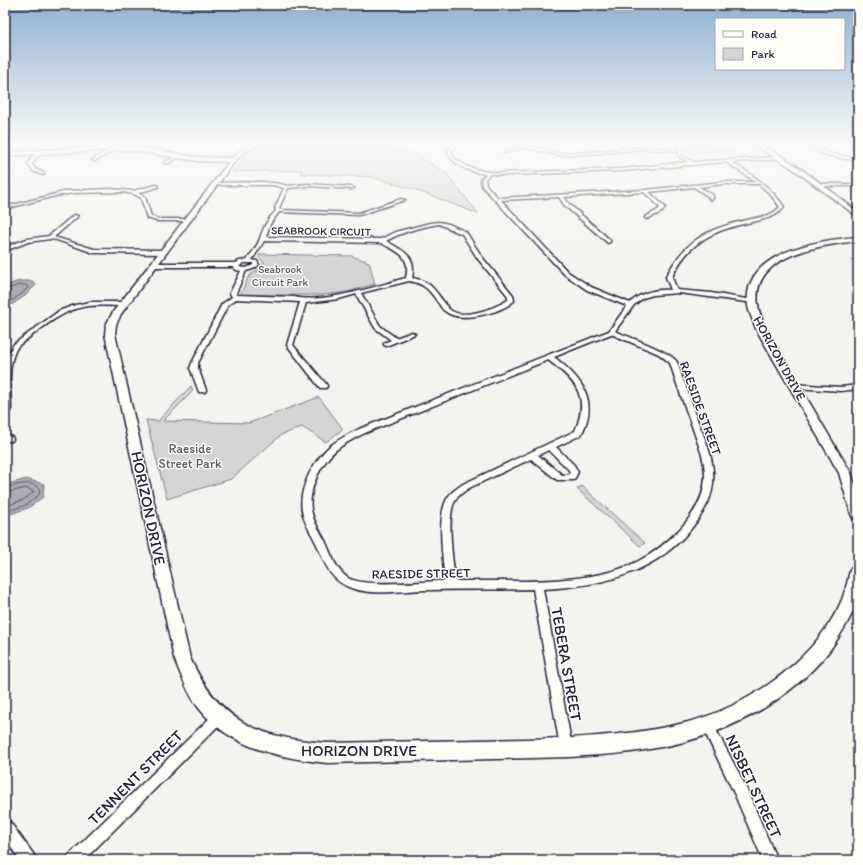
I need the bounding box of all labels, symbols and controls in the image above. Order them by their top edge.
legend [715,18,845,70]
text: Road [751,27,777,41]
text: Park [751,47,775,61]
street label: SEABROOK CIRCUIT [271,224,372,239]
park label: Seabrook Circuit Park [252,263,309,289]
street label: HORIZON DRIVE [750,313,809,403]
street label: RAESIDE STREET [677,359,725,458]
park label: Raeside Street Park [158,441,222,471]
street label: HORIZON DRIVE [127,449,170,567]
street label: RAESIDE STREET [372,565,471,582]
street label: TEBERA STREET [547,606,586,722]
street label: TENNENT STREET [84,726,187,829]
street label: NISBET STREET [721,731,786,841]
street label: HORIZON DRIVE [301,741,417,760]

